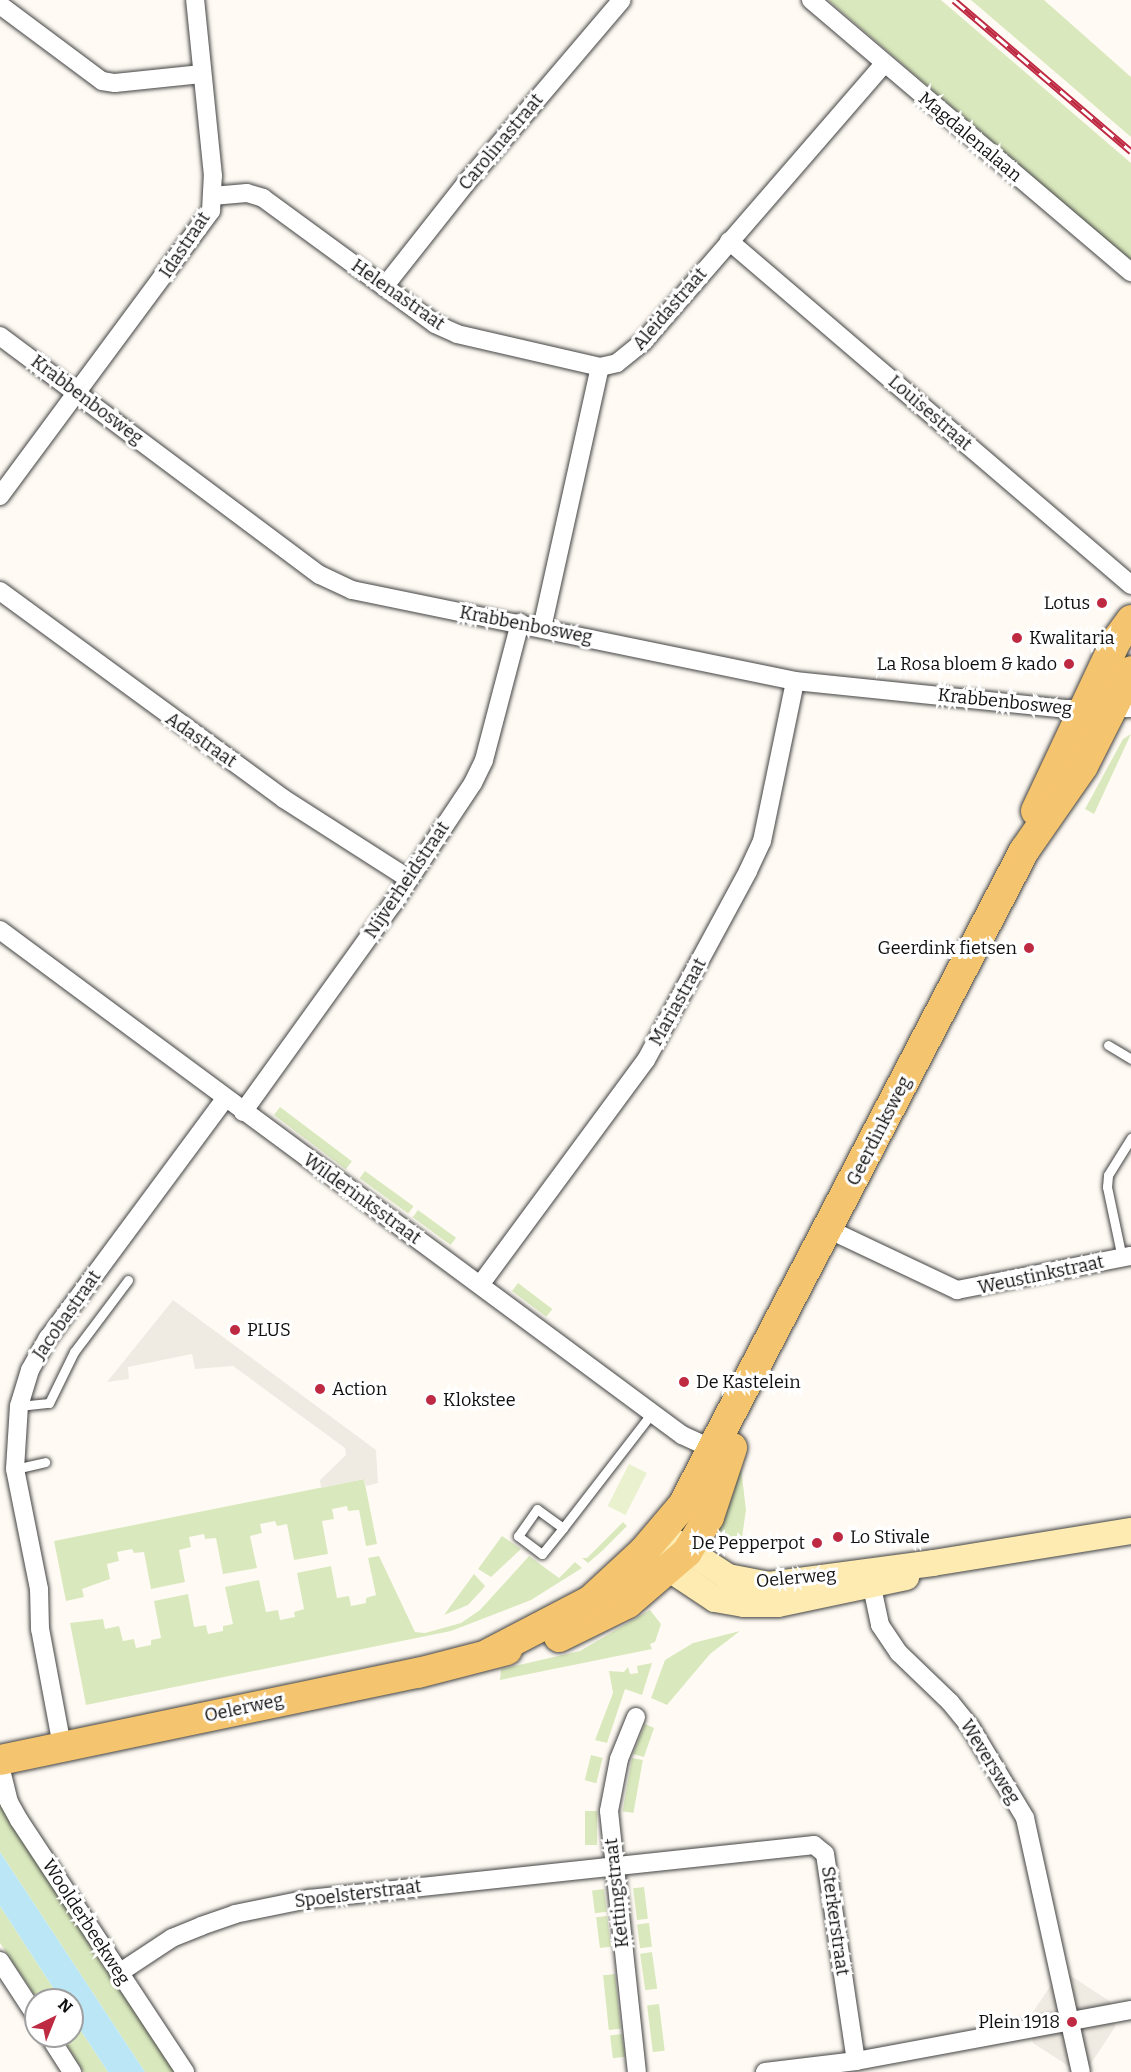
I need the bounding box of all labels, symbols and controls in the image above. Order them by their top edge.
street label: Magdalenalaan [914,88,1026,186]
street label: Carolinastraat [454,89,548,195]
street label: Idastraat [155,208,215,282]
street label: Helenastraat [347,255,449,335]
street label: Aleidastraat [628,263,712,355]
street label: Krabbenbosweg [27,351,147,449]
street label: Louisestraat [884,371,976,455]
place label: Lotus [1044,592,1090,614]
marker: Lotus [1095,596,1109,610]
street label: Krabbenbosweg [458,602,594,648]
place label: Kwalitaria [1029,627,1114,649]
marker: Kwalitaria [1010,631,1024,645]
place label: La Rosa bloem & kado [877,653,1057,675]
marker: La Rosa bloem & kado [1062,657,1076,671]
street label: Krabbenbosweg [937,684,1073,720]
street label: Adastraat [161,708,241,772]
street label: Nijverheidstraat [360,817,454,943]
place label: Geerdink fietsen [877,937,1017,959]
marker: Geerdink fietsen [1022,941,1036,955]
street label: Mariastraat [645,954,711,1050]
street label: Geerdinksweg [842,1073,916,1189]
street label: Wilderinksstraat [299,1149,425,1249]
street label: Weustinkstraat [976,1251,1106,1299]
street label: Jacobastraat [28,1266,106,1364]
place label: PLUS [247,1319,291,1341]
marker: PLUS [228,1323,242,1337]
place label: De Kastelein [696,1371,801,1393]
marker: De Kastelein [677,1375,691,1389]
place label: Action [332,1378,387,1400]
marker: Action [313,1382,327,1396]
place label: Klokstee [443,1389,516,1411]
marker: Klokstee [424,1393,438,1407]
place label: Lo Stivale [850,1526,930,1548]
marker: Lo Stivale [831,1530,845,1544]
place label: De Pepperpot [692,1532,805,1554]
marker: De Pepperpot [810,1536,824,1550]
street label: Oelerweg [755,1564,837,1592]
street label: Oelerweg [203,1689,285,1727]
street label: Weversweg [956,1716,1024,1808]
street label: Kettingstraat [600,1837,634,1949]
street label: Woolderbeekweg [37,1855,135,1989]
street label: Sterkerstraat [817,1865,853,1977]
street label: Spoelsterstraat [293,1876,423,1912]
north arrow [24,1988,84,2048]
text: N [54,1995,76,2017]
place label: Plein 1918 [978,2011,1060,2033]
marker: Plein 1918 [1065,2015,1079,2029]

